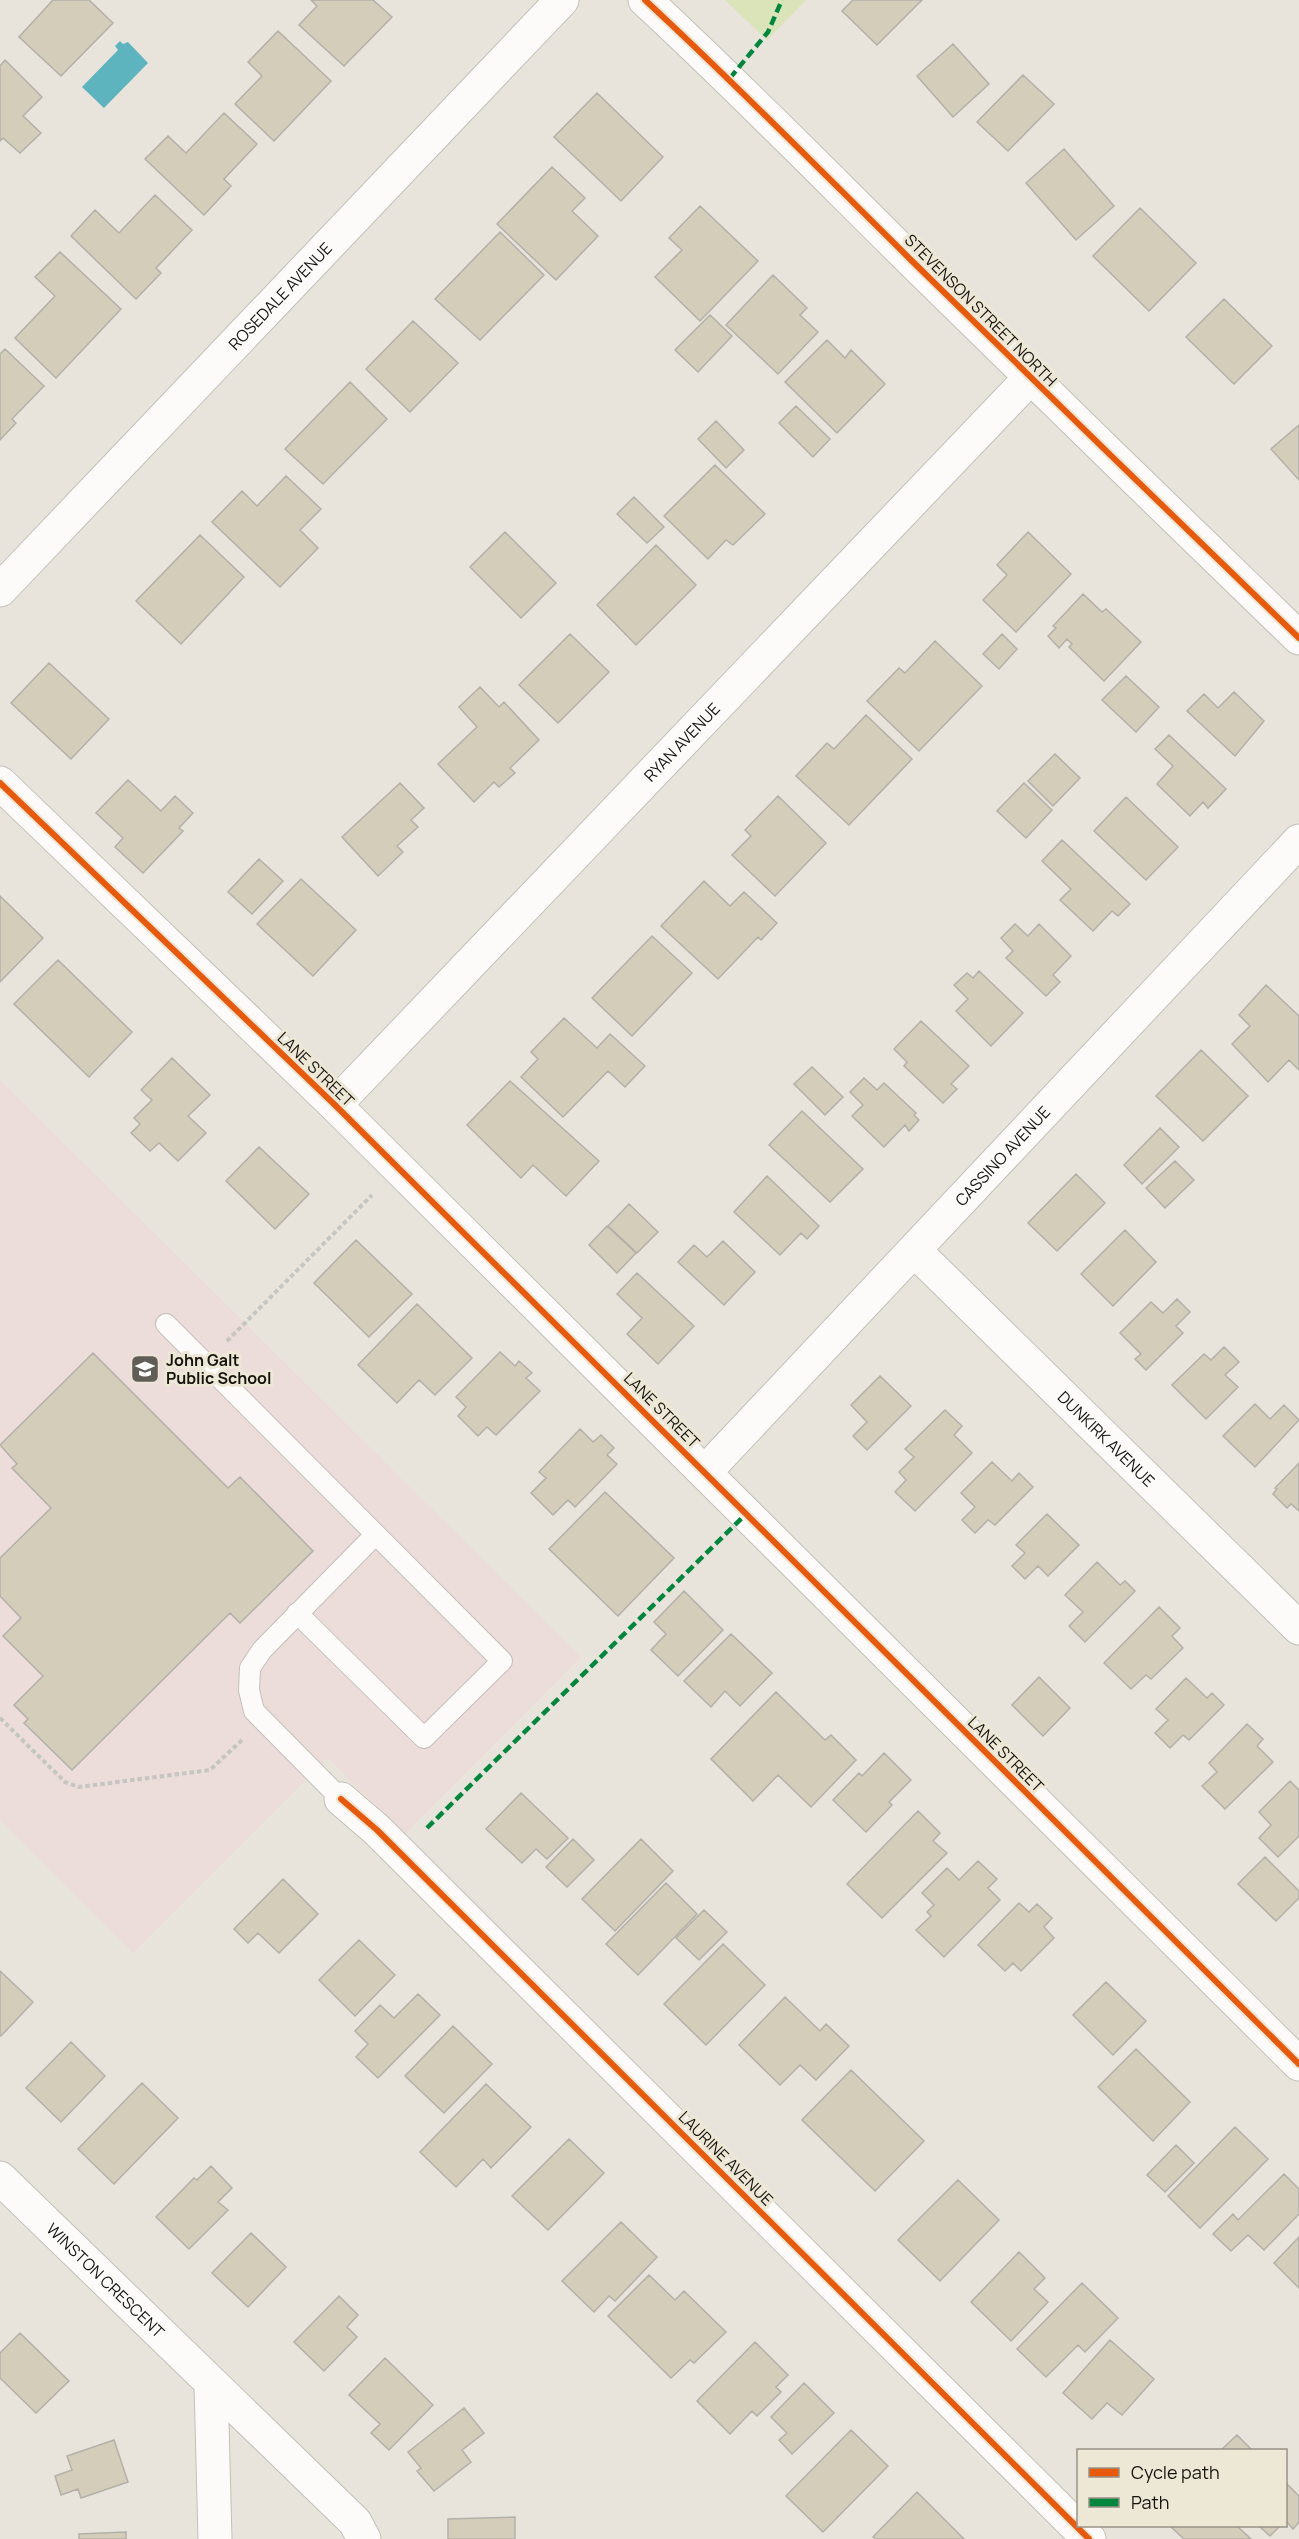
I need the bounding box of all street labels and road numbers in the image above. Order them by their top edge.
street label: STEVENSON STREET NORTH [900,229,1062,391]
street label: ROSEDALE AVENUE [223,237,337,355]
street label: RYAN AVENUE [639,698,725,786]
street label: LANE STREET [273,1027,360,1112]
street label: CASSINO AVENUE [950,1101,1055,1211]
street label: LANE STREET [619,1367,705,1453]
street label: DUNKIRK AVENUE [1053,1386,1160,1491]
street label: LANE STREET [963,1711,1049,1797]
street label: LAURINE AVENUE [674,2106,778,2210]
street label: WINSTON CRESCENT [42,2218,170,2343]

